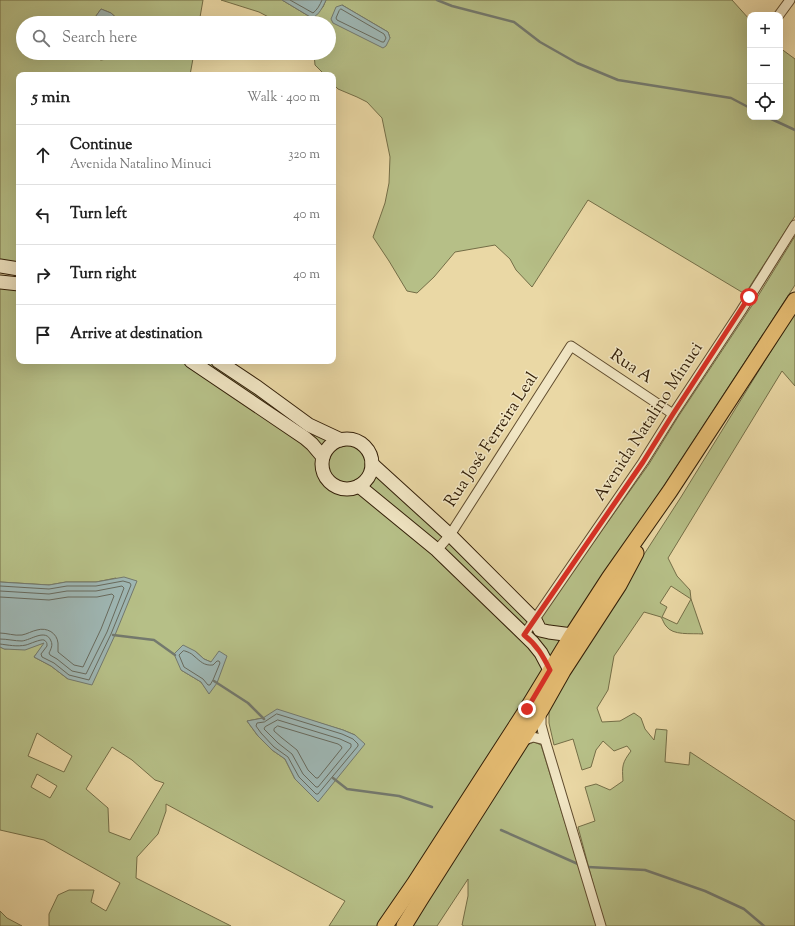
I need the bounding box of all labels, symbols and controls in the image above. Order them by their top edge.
map controls [747,12,783,120]
button: + [747,12,783,48]
search box [16,16,336,60]
icon: search [30,27,52,49]
text: Search here [62,28,137,49]
button: − [747,48,783,84]
button: locate [747,84,783,120]
text: 5 min [32,86,70,110]
text: Walk · 400 m [247,89,320,107]
text: Continue [70,135,132,156]
icon: ahead [32,144,54,166]
text: 320 m [288,146,320,164]
text: Avenida Natalino Minuci [70,156,211,174]
icon: left [32,204,54,226]
text: Turn left [70,204,127,225]
text: 40 m [293,206,320,224]
icon: right [32,264,54,286]
text: Turn right [70,264,136,285]
text: 40 m [293,266,320,284]
route start [740,288,758,306]
icon: arrive [32,324,54,346]
text: Arrive at destination [70,324,203,345]
street label: Avenida Natalino Minuci [589,338,709,506]
street label: Rua A [605,344,657,390]
street label: Rua José Ferreira Leal [439,368,545,512]
route end [518,700,536,718]

